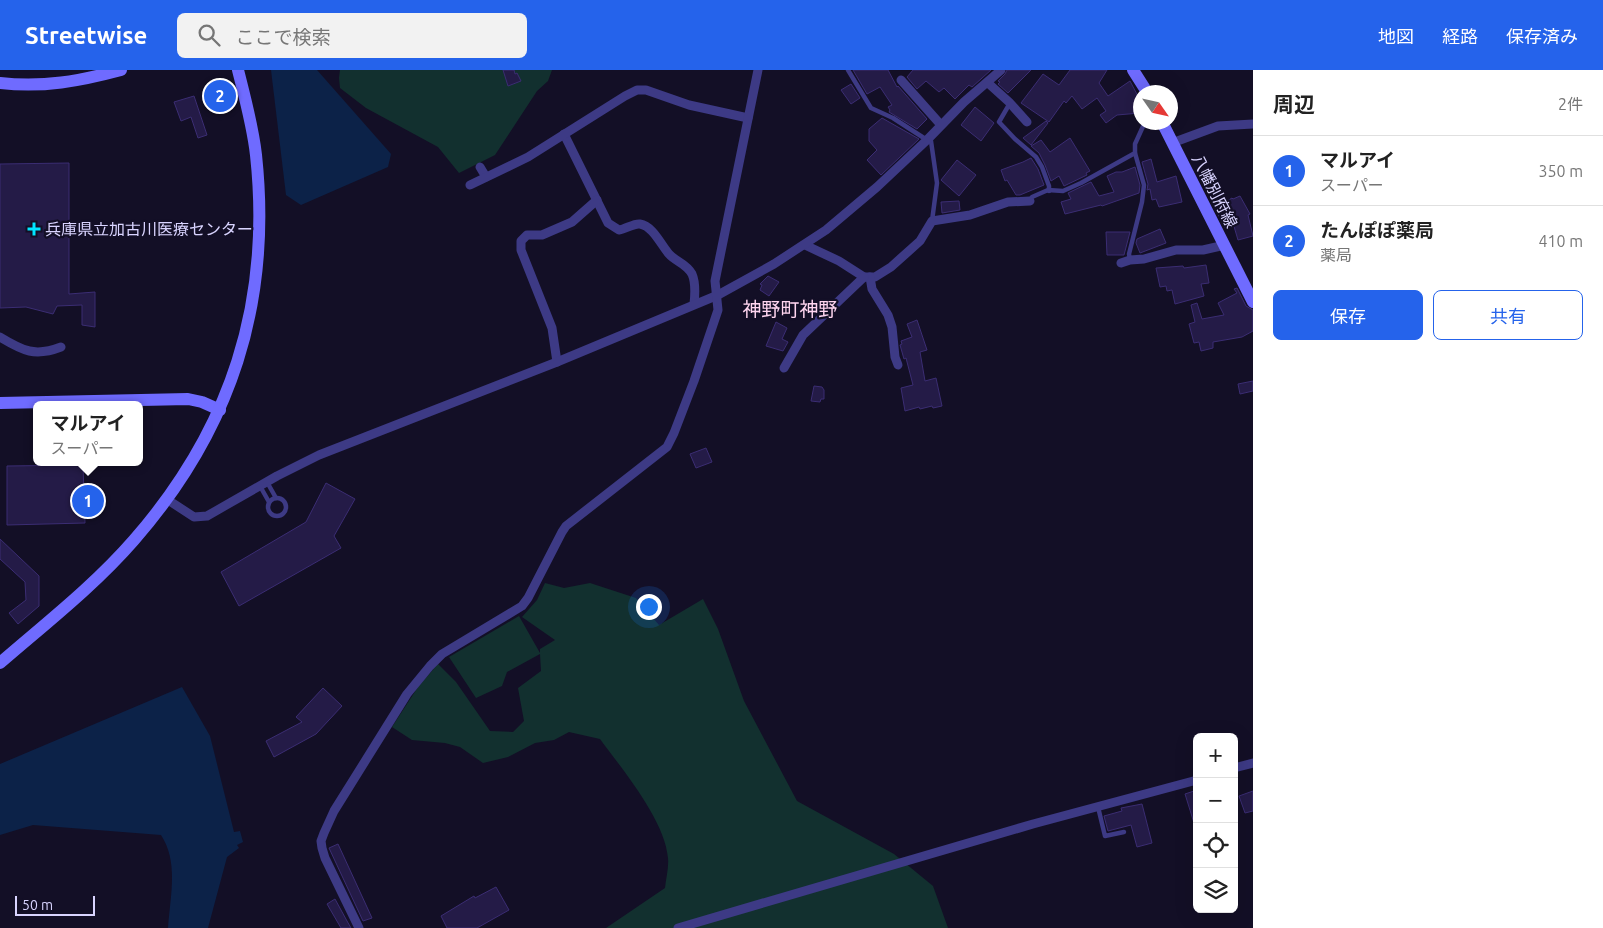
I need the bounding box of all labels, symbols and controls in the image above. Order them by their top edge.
search box [177,13,527,58]
icon: search [195,21,223,49]
text: Streetwise [25,22,147,49]
text: ここで検索 [235,26,330,48]
text: 地図 [1378,26,1414,46]
text: 経路 [1442,26,1478,46]
text: 保存済み [1506,26,1578,46]
pin: 2 [204,77,236,115]
north arrow [1133,85,1178,130]
text: 周辺 [1273,92,1315,116]
text: 2件 [1558,95,1583,113]
text: マルアイ [1320,149,1395,171]
street label: 八幡別府線 [1189,151,1241,231]
text: 1 [1284,162,1294,180]
text: 350 m [1538,162,1583,180]
text: スーパー [1320,176,1384,194]
text: たんぽぽ薬局 [1320,219,1434,241]
place label: 兵庫県立加古川医療センター [45,220,253,238]
marker: 兵庫県立加古川医療センター [27,222,41,236]
text: 2 [1284,232,1294,250]
text: 410 m [1538,232,1583,250]
text: 薬局 [1320,246,1352,264]
button: 保存 [1273,290,1423,340]
button: 共有 [1433,290,1583,340]
district label: 神野町神野 [742,298,838,320]
popup [33,401,143,466]
text: マルアイ [50,412,126,434]
text: スーパー [50,439,114,457]
pin: 1 [72,482,104,520]
your location [636,594,662,620]
map controls [1193,733,1238,913]
button: + [1193,733,1238,778]
button: − [1193,778,1238,823]
button: locate [1193,823,1238,868]
button: layers [1193,868,1238,913]
scale bar [15,893,95,916]
text: 50 m [22,897,53,913]

